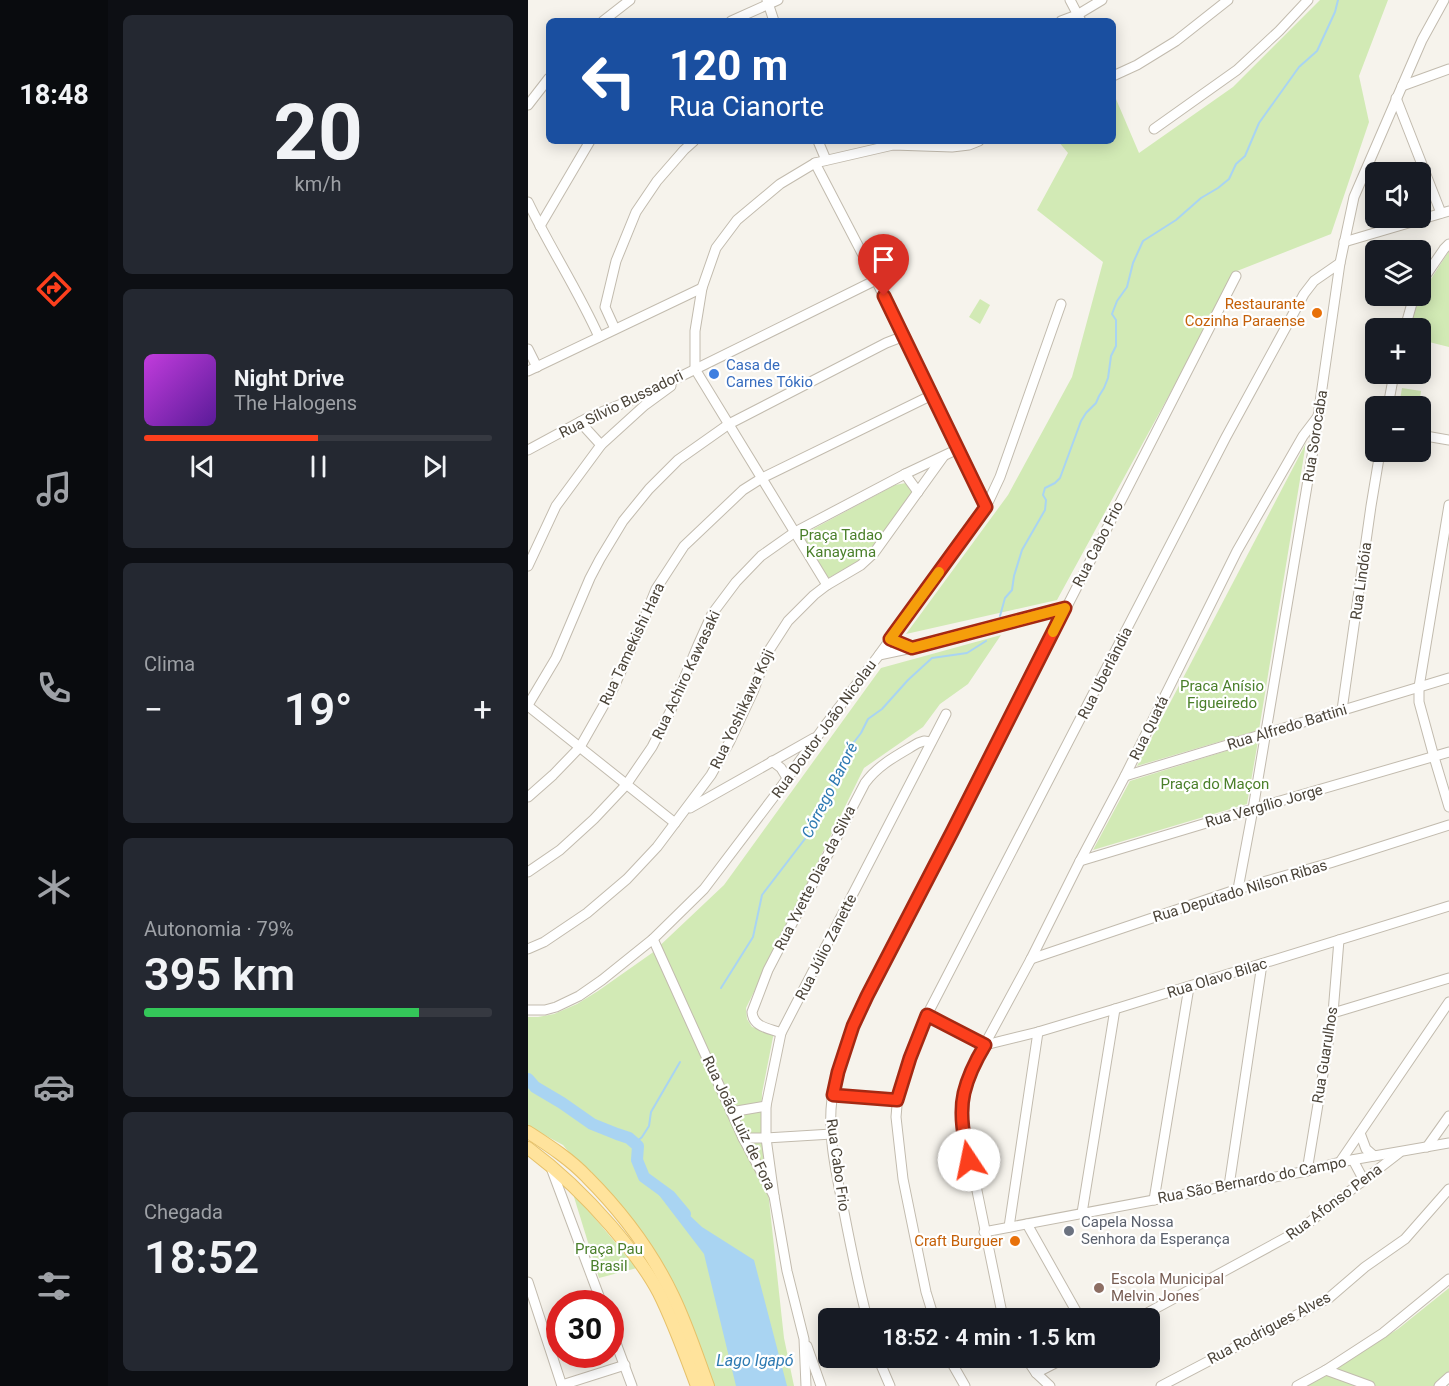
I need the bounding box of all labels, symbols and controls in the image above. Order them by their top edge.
text: 120 m [669,41,788,90]
icon: left [570,42,648,120]
text: 18:48 [19,79,89,111]
text: 20 [273,87,363,178]
text: Rua Cianorte [669,91,824,123]
map controls [1365,162,1431,462]
button: sound [1365,162,1431,228]
text: km/h [295,172,341,196]
pin [858,234,909,296]
button: layers [1365,240,1431,306]
icon: arrive [867,243,900,276]
icon: directions [33,268,75,310]
place label: Restaurante Cozinha Paraense [1185,295,1305,330]
marker: Restaurante Cozinha Paraense [1310,306,1324,320]
button: + [1365,318,1431,384]
place label: Casa de Carnes Tókio [726,356,813,391]
text: Night Drive [234,366,344,391]
street label: Rua Sílvio Bussadori [556,366,686,442]
marker: Casa de Carnes Tókio [707,367,721,381]
street label: Rua Sorocaba [1299,389,1331,483]
text: The Halogens [234,391,357,415]
button: − [1365,396,1431,462]
icon: previous [186,450,219,483]
icon: pause [302,450,335,483]
icon: next [418,450,451,483]
icon: music [33,468,75,510]
street label: Rua Cabo Frio [1069,498,1127,590]
park label: Praça Tadao Kanayama [799,526,883,561]
street label: Rua Lindóia [1347,541,1375,621]
street label: Rua Tamekishi Hara [596,580,668,708]
street label: Rua Achiro Kawasaki [648,608,724,742]
street label: Rua Uberlândia [1074,624,1136,722]
street label: Rua Yoshikawa Koji [706,646,778,772]
text: Clima [144,652,195,676]
street label: Rua Doutor João Nicolau [768,656,880,802]
icon: phone [33,667,75,709]
park label: Praca Anísio Figueiredo [1180,677,1264,712]
text: 19° [284,683,352,736]
text: − [144,690,163,729]
text: + [473,690,492,729]
street label: Rua Quatá [1126,693,1172,763]
street label: Rua Alfredo Battini [1225,700,1349,754]
water label: Córrego Baroré [797,739,862,841]
park label: Praça do Maçon [1161,775,1269,793]
street label: Rua Vergílio Jorge [1203,781,1325,831]
street label: Rua Yvette Dias da Silva [771,803,859,953]
street label: Rua Deputado Nilson Ribas [1151,856,1329,926]
icon: climate [33,866,75,908]
street label: Rua Júlio Zanette [791,891,861,1003]
text: Autonomia · 79% [144,917,294,941]
text: 395 km [144,948,295,1001]
street label: Rua Olavo Bilac [1165,954,1269,1002]
street label: Rua Guarulhos [1308,1005,1342,1105]
street label: Rua João Luiz de Fora [699,1053,779,1193]
icon: car [33,1066,75,1108]
street label: Rua Cabo Frio [823,1117,853,1213]
position arrow [937,1128,1001,1192]
street label: Rua São Bernardo do Campo [1156,1153,1348,1207]
street label: Rua Afonso Pena [1283,1160,1385,1244]
text: Chegada [144,1200,223,1224]
place label: Capela Nossa Senhora da Esperança [1081,1213,1230,1248]
marker: Capela Nossa Senhora da Esperança [1062,1224,1076,1238]
text: 18:52 [144,1231,259,1284]
place label: Craft Burguer [914,1232,1003,1250]
marker: Craft Burguer [1008,1234,1022,1248]
park label: Praça Pau Brasil [575,1240,643,1275]
icon: filters [33,1265,75,1307]
place label: Escola Municipal Melvin Jones [1111,1270,1224,1305]
marker: Escola Municipal Melvin Jones [1092,1281,1106,1295]
street label: Rua Rodrigues Alves [1204,1288,1334,1368]
speed limit sign: 30 [546,1290,624,1368]
text: 18:52 · 4 min · 1.5 km [882,1325,1096,1350]
water label: Lago Igapó [716,1351,794,1370]

